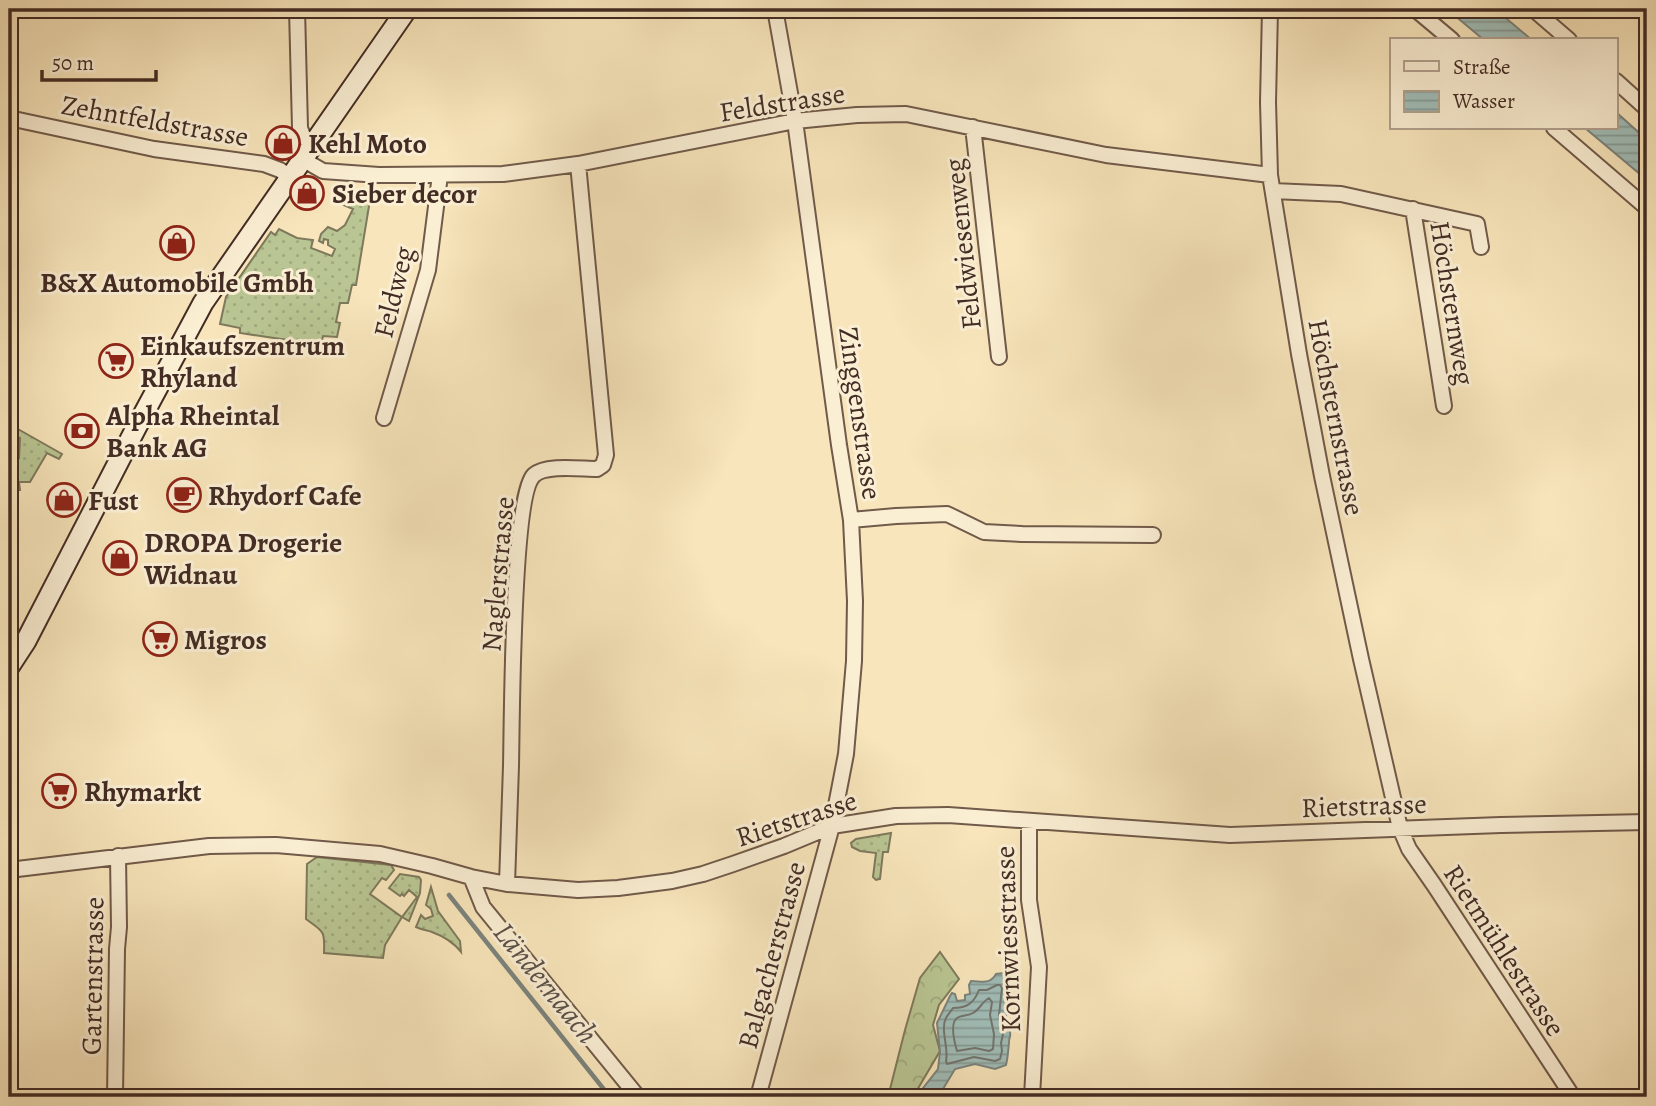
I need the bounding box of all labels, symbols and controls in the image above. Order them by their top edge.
scale bar [42,38,156,82]
legend [1390,38,1618,130]
text: 50 m [52,49,94,77]
text: Straße [1453,53,1511,81]
street label: Feldstrasse [717,74,848,132]
street label: Zehntfeldstrasse [58,86,251,156]
text: Wasser [1452,87,1515,115]
shop icon: Kehl Moto [264,124,302,162]
place label: Kehl Moto [308,125,427,163]
street label: Feldwiesenweg [935,156,991,331]
shop icon: Sieber decor [288,174,326,212]
place label: Sieber decor [332,175,478,213]
street label: Höchsternweg [1420,218,1484,388]
shop icon: B&X Automobile Gmbh [158,224,196,262]
street label: Feldweg [364,242,424,342]
place label: B&X Automobile Gmbh [40,264,314,302]
street label: Höchsternstrasse [1298,316,1374,519]
street label: Zinggenstrasse [829,324,891,502]
place label: Einkaufszentrum Rhyland [140,327,345,397]
supermarket icon: Einkaufszentrum Rhyland [97,342,135,380]
place label: Alpha Rheintal Bank AG [105,397,280,467]
bank icon: Alpha Rheintal Bank AG [63,412,101,450]
cafe icon: Rhydorf Cafe [165,476,203,514]
place label: Rhydorf Cafe [208,477,362,515]
shop icon: Fust [45,481,83,519]
place label: Fust [88,482,139,520]
street label: Naglerstrasse [472,495,524,653]
place label: DROPA Drogerie Widnau [143,524,342,594]
shop icon: DROPA Drogerie Widnau [101,539,139,577]
supermarket icon: Migros [141,620,179,658]
place label: Migros [184,621,267,659]
supermarket icon: Rhymarkt [40,772,78,810]
place label: Rhymarkt [84,773,202,811]
street label: Rietstrasse [731,781,862,856]
street label: Rietstrasse [1301,785,1427,827]
street label: Kornwiesstrasse [986,845,1030,1033]
street label: Balgacherstrasse [729,857,815,1053]
street label: Rietmühlestrasse [1434,857,1574,1044]
street label: Gartenstrasse [73,897,113,1056]
water label: Ländernaach [485,914,607,1052]

